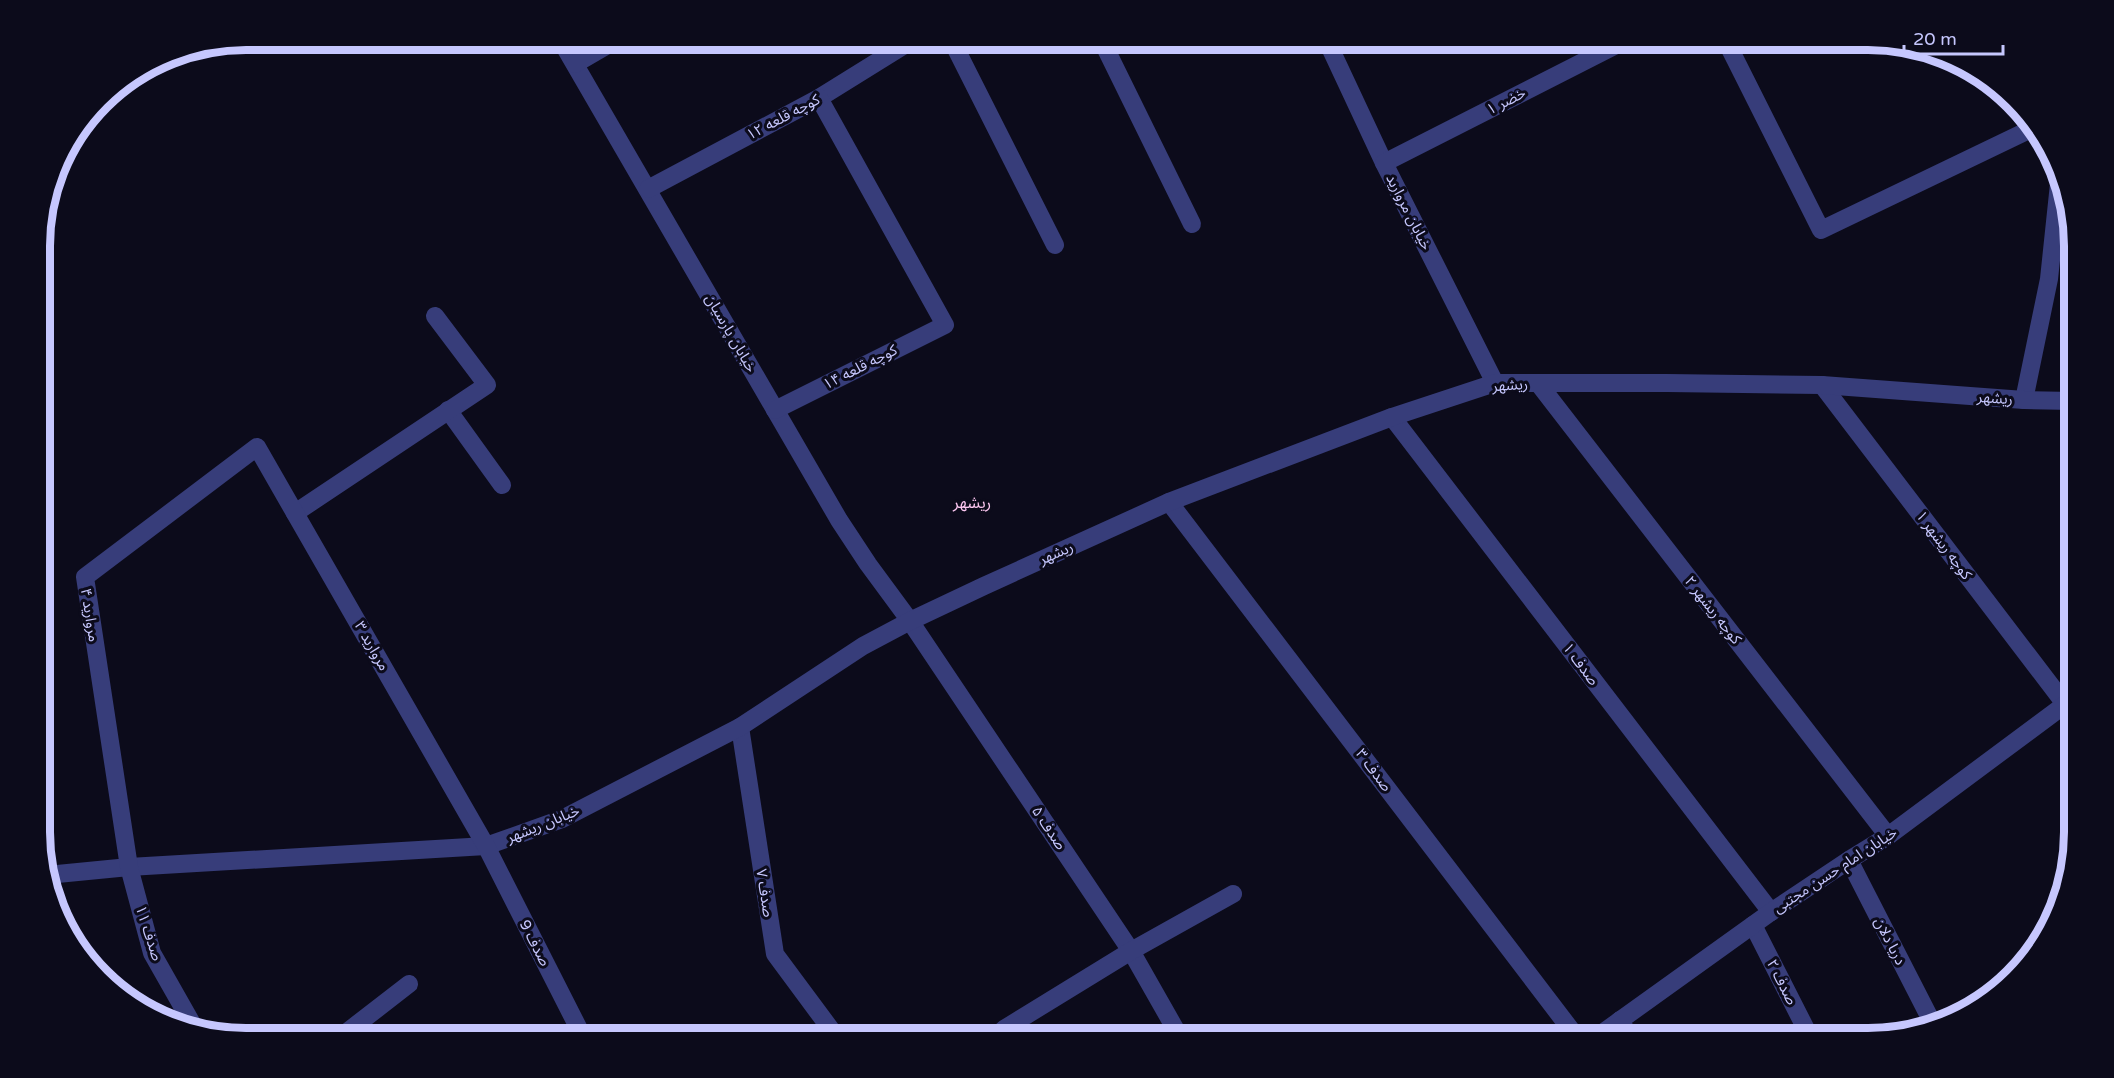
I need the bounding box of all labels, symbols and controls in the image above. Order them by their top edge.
scale bar [1904,18,2003,56]
text: 20 m [1913,28,1957,50]
street label: خضر ۱ [1483,83,1529,118]
street label: کوچه قلعه ۱۲ [743,90,824,145]
street label: خیابان مروارید [1382,171,1436,253]
street label: خیابان پارسیان [700,291,761,376]
street label: کوچه قلعه ۱۴ [820,340,901,394]
street label: ریشهر [1490,375,1529,395]
street label: ریشهر [1975,388,2014,408]
district label: ریشهر [952,493,991,513]
street label: کوچه ریشهر ۱ [1911,507,1976,584]
street label: ریشهر [1035,537,1076,569]
street label: کوچه ریشهر ۲ [1680,572,1746,649]
street label: مروارید ۴ [77,587,103,643]
street label: مروارید ۳ [351,618,393,674]
street label: صدف ۱ [1559,639,1603,689]
street label: صدف ۳ [1352,745,1396,795]
street label: خیابان ریشهر [503,801,582,847]
street label: صدف ۵ [1028,803,1070,853]
street label: خیابان امام حسن مجتبی [1770,823,1902,918]
street label: صدف ۷ [752,868,778,918]
street label: صدف ۱۱ [132,903,166,963]
street label: دریا دلان [1870,914,1910,968]
street label: صدف 9 [516,917,554,969]
street label: صدف ۲ [1763,956,1801,1008]

